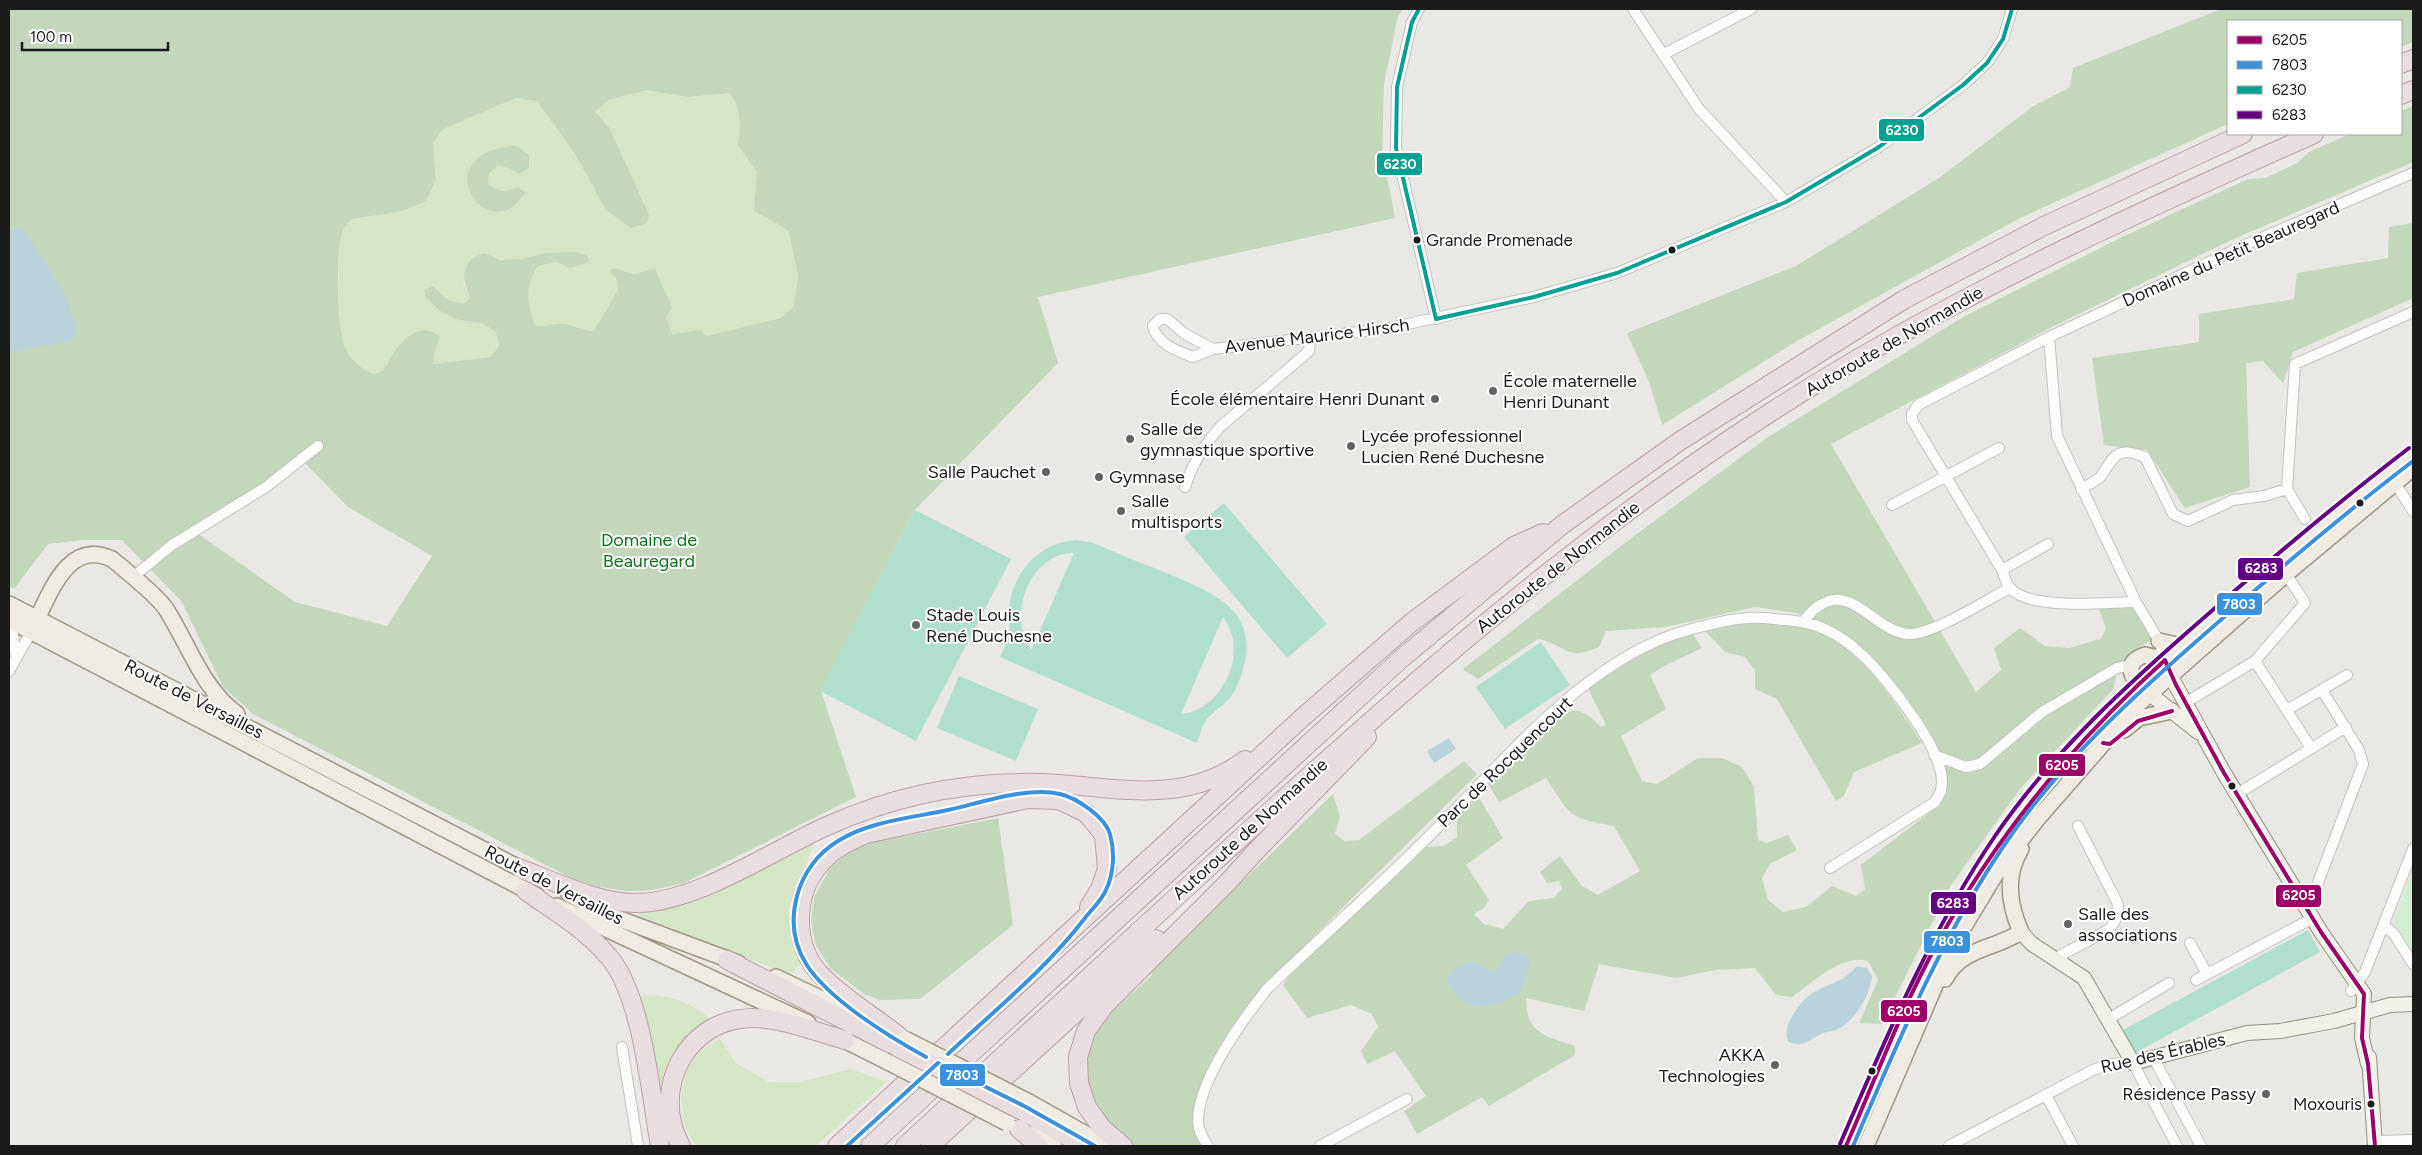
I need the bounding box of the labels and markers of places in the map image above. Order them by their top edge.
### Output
place label: Grande Promenade [1426,230,1573,250]
marker: Grande Promenade [1412,235,1422,245]
unlabelled marker [1667,245,1677,255]
place label: École maternelle Henri Dunant [1503,370,1637,413]
marker: École maternelle Henri Dunant [1487,385,1499,397]
place label: École élémentaire Henri Dunant [1170,388,1425,410]
marker: École élémentaire Henri Dunant [1429,393,1441,405]
place label: Salle de gymnastique sportive [1140,418,1314,461]
place label: Lycée professionnel Lucien René Duchesne [1361,425,1545,468]
marker: Salle de gymnastique sportive [1124,433,1136,445]
marker: Lycée professionnel Lucien René Duchesne [1345,440,1357,452]
place label: Salle Pauchet [928,461,1036,483]
marker: Salle Pauchet [1040,466,1052,478]
place label: Gymnase [1109,466,1185,488]
marker: Gymnase [1093,471,1105,483]
place label: Salle multisports [1131,490,1222,533]
unlabelled marker [2355,498,2365,508]
marker: Salle multisports [1115,505,1127,517]
place label: Stade Louis René Duchesne [926,604,1052,647]
marker: Stade Louis René Duchesne [910,619,922,631]
unlabelled marker [2227,781,2237,791]
place label: Salle des associations [2078,903,2177,946]
marker: Salle des associations [2062,918,2074,930]
place label: AKKA Technologies [1659,1044,1765,1087]
marker: AKKA Technologies [1769,1059,1781,1071]
unlabelled marker [1867,1066,1877,1076]
place label: Résidence Passy [2122,1083,2257,1105]
marker: Résidence Passy [2260,1088,2272,1100]
place label: Moxouris [2293,1094,2362,1114]
marker: Moxouris [2366,1099,2376,1109]

